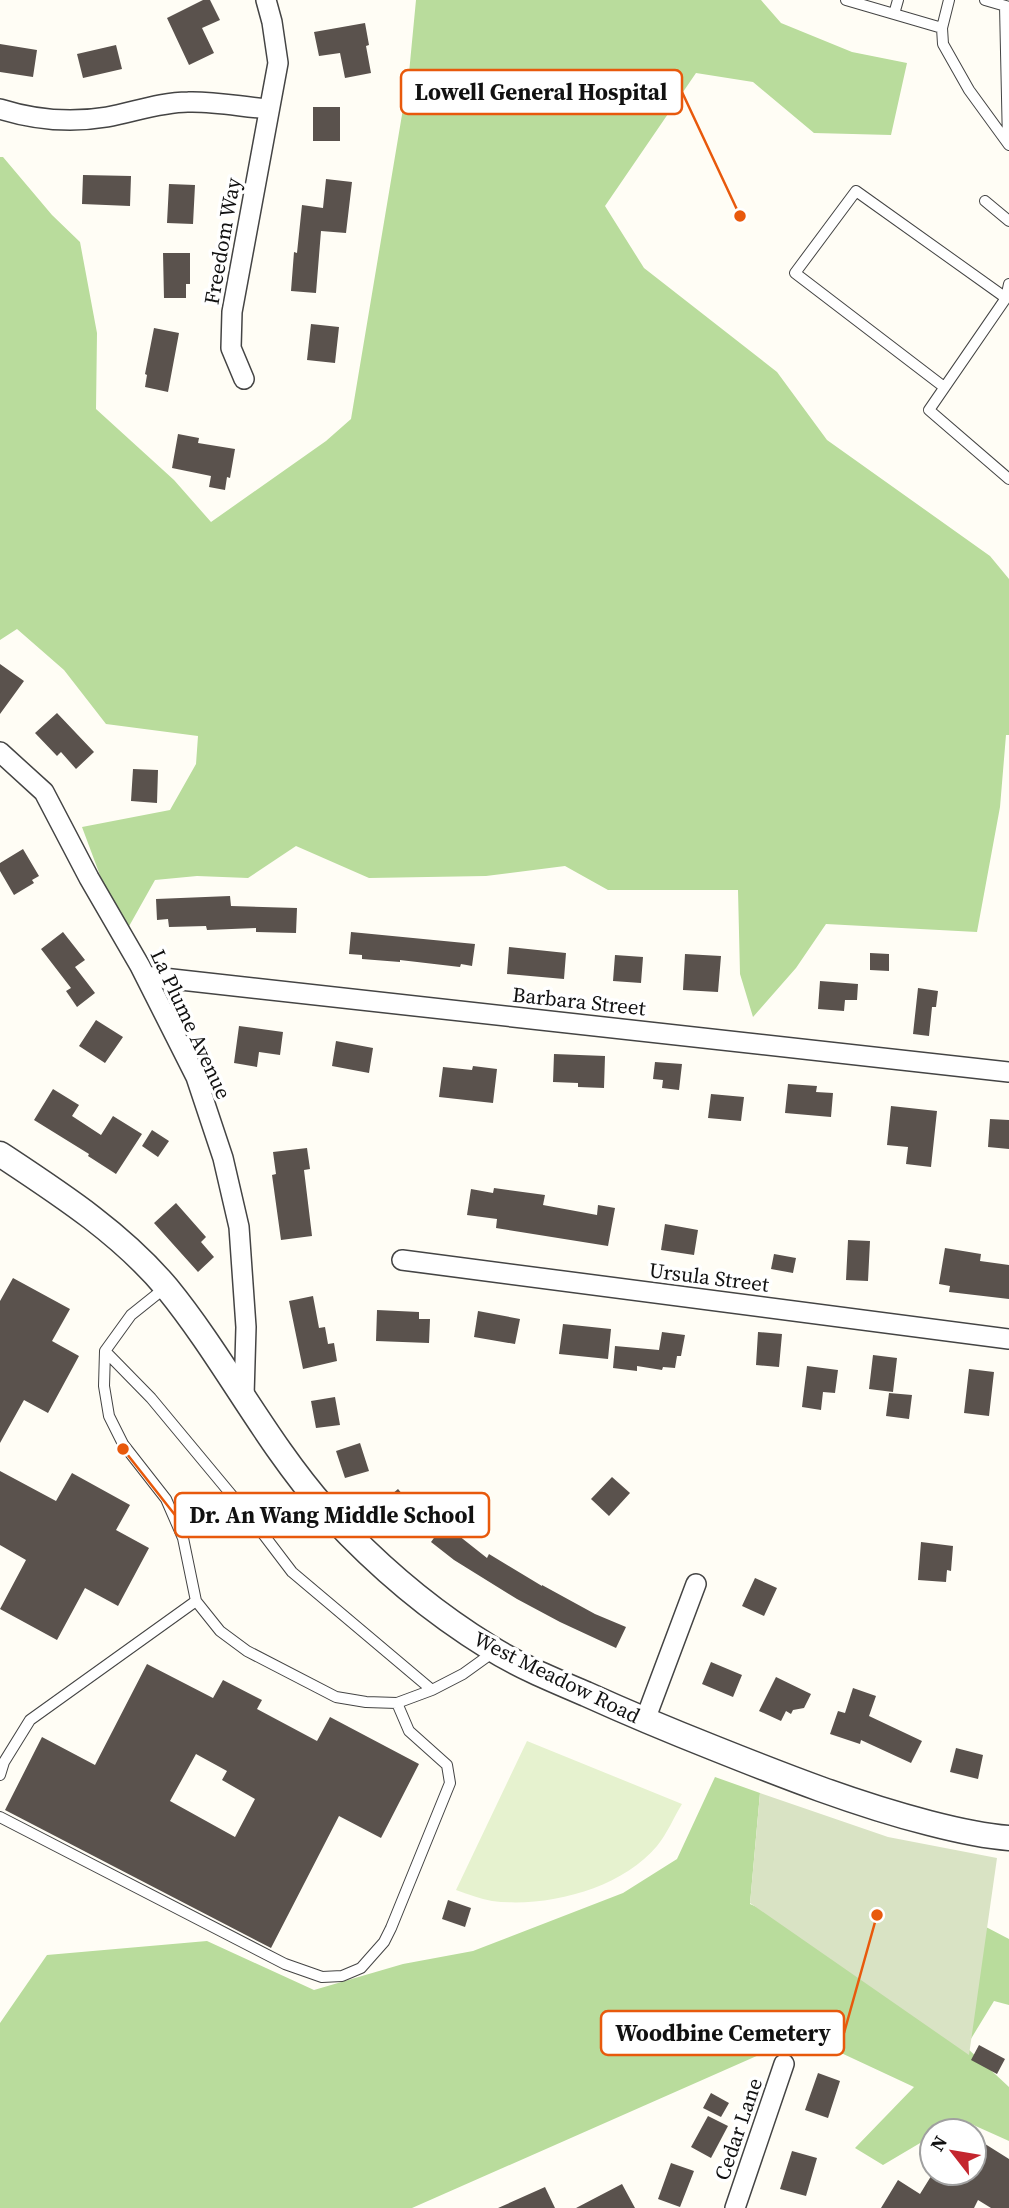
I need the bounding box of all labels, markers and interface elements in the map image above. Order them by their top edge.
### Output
callout: Lowell General Hospital [401,70,682,114]
text: Lowell General Hospital [415,76,667,108]
street label: Freedom Way [197,175,247,307]
street label: La Plume Avenue [144,944,238,1104]
street label: Barbara Street [511,980,647,1022]
street label: Ursula Street [647,1255,771,1299]
callout: Dr. An Wang Middle School [175,1493,489,1537]
text: Dr. An Wang Middle School [189,1499,475,1531]
street label: West Meadow Road [469,1624,645,1730]
callout: Woodbine Cemetery [601,2011,844,2055]
text: Woodbine Cemetery [615,2017,832,2049]
street label: Cedar Lane [707,2074,769,2184]
north arrow [918,2117,988,2187]
text: N [924,2130,953,2156]

